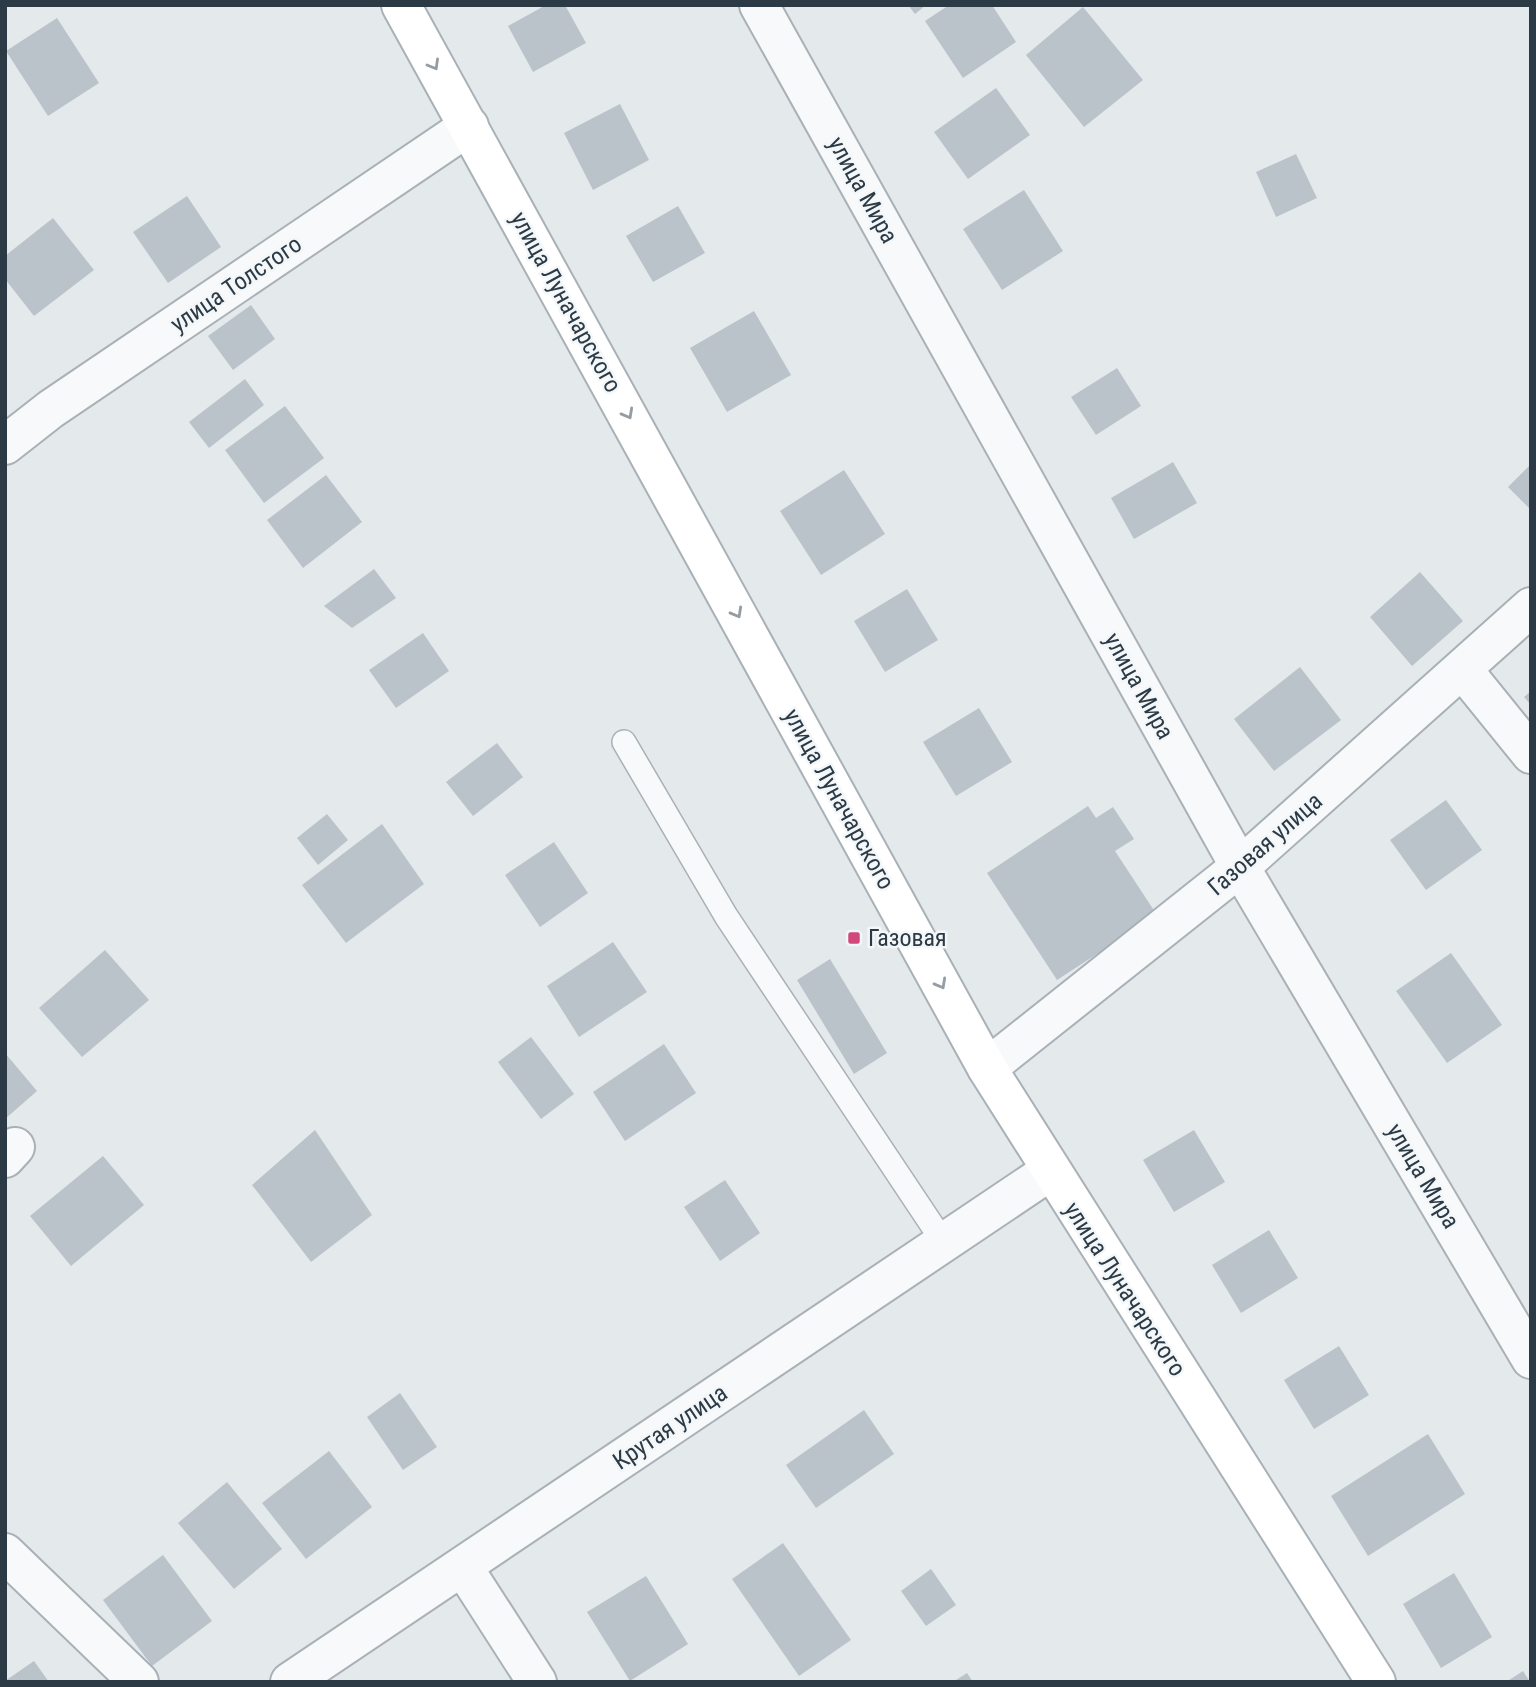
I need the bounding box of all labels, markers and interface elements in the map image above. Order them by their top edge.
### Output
one-way arrow [426,57,439,70]
street label: улица Мира [822,132,904,248]
street label: улица Луначарского [505,207,627,397]
street label: улица Толстого [165,230,307,338]
one-way arrow [619,406,633,419]
one-way arrow [729,606,742,618]
street label: улица Мира [1098,628,1180,744]
street label: улица Луначарского [778,704,900,894]
street label: Газовая улица [1202,787,1328,901]
place label: Газовая [868,924,947,952]
marker: Газовая [846,930,862,946]
one-way arrow [933,977,946,989]
street label: улица Мира [1381,1119,1465,1233]
street label: улица Луначарского [1058,1197,1192,1381]
street label: Крутая улица [608,1379,732,1475]

